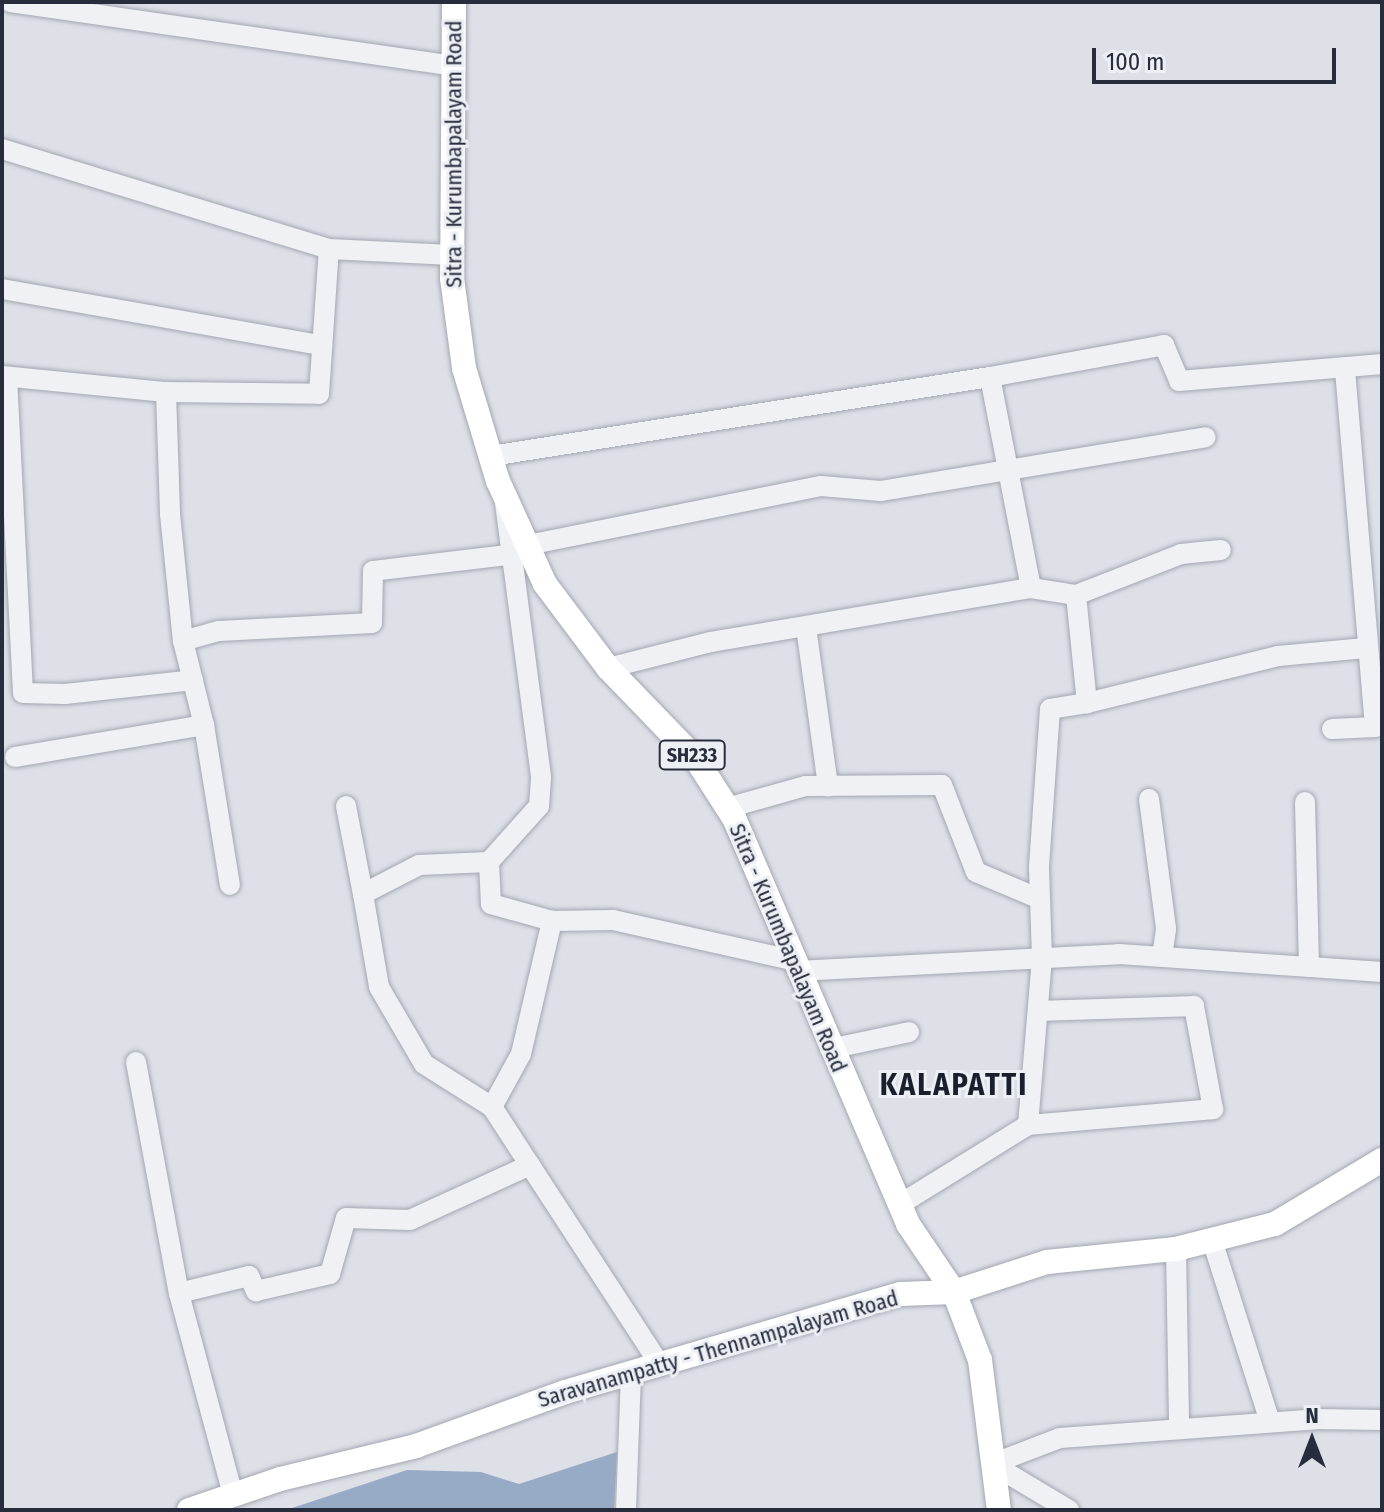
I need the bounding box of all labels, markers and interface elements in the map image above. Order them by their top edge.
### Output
street label: Sitra - Kurumbapalayam Road [441,20,467,288]
scale bar [1096,32,1340,82]
text: 100 m [1106,48,1164,76]
road number: SH233 [658,739,726,771]
street label: Sitra - Kurumbapalayam Road [724,820,852,1076]
district label: KALAPATTI [880,1067,1028,1103]
street label: Saravanampatty - Thennampalayam Road [535,1285,901,1413]
north arrow [1272,1400,1352,1480]
text: N [1305,1402,1319,1429]

